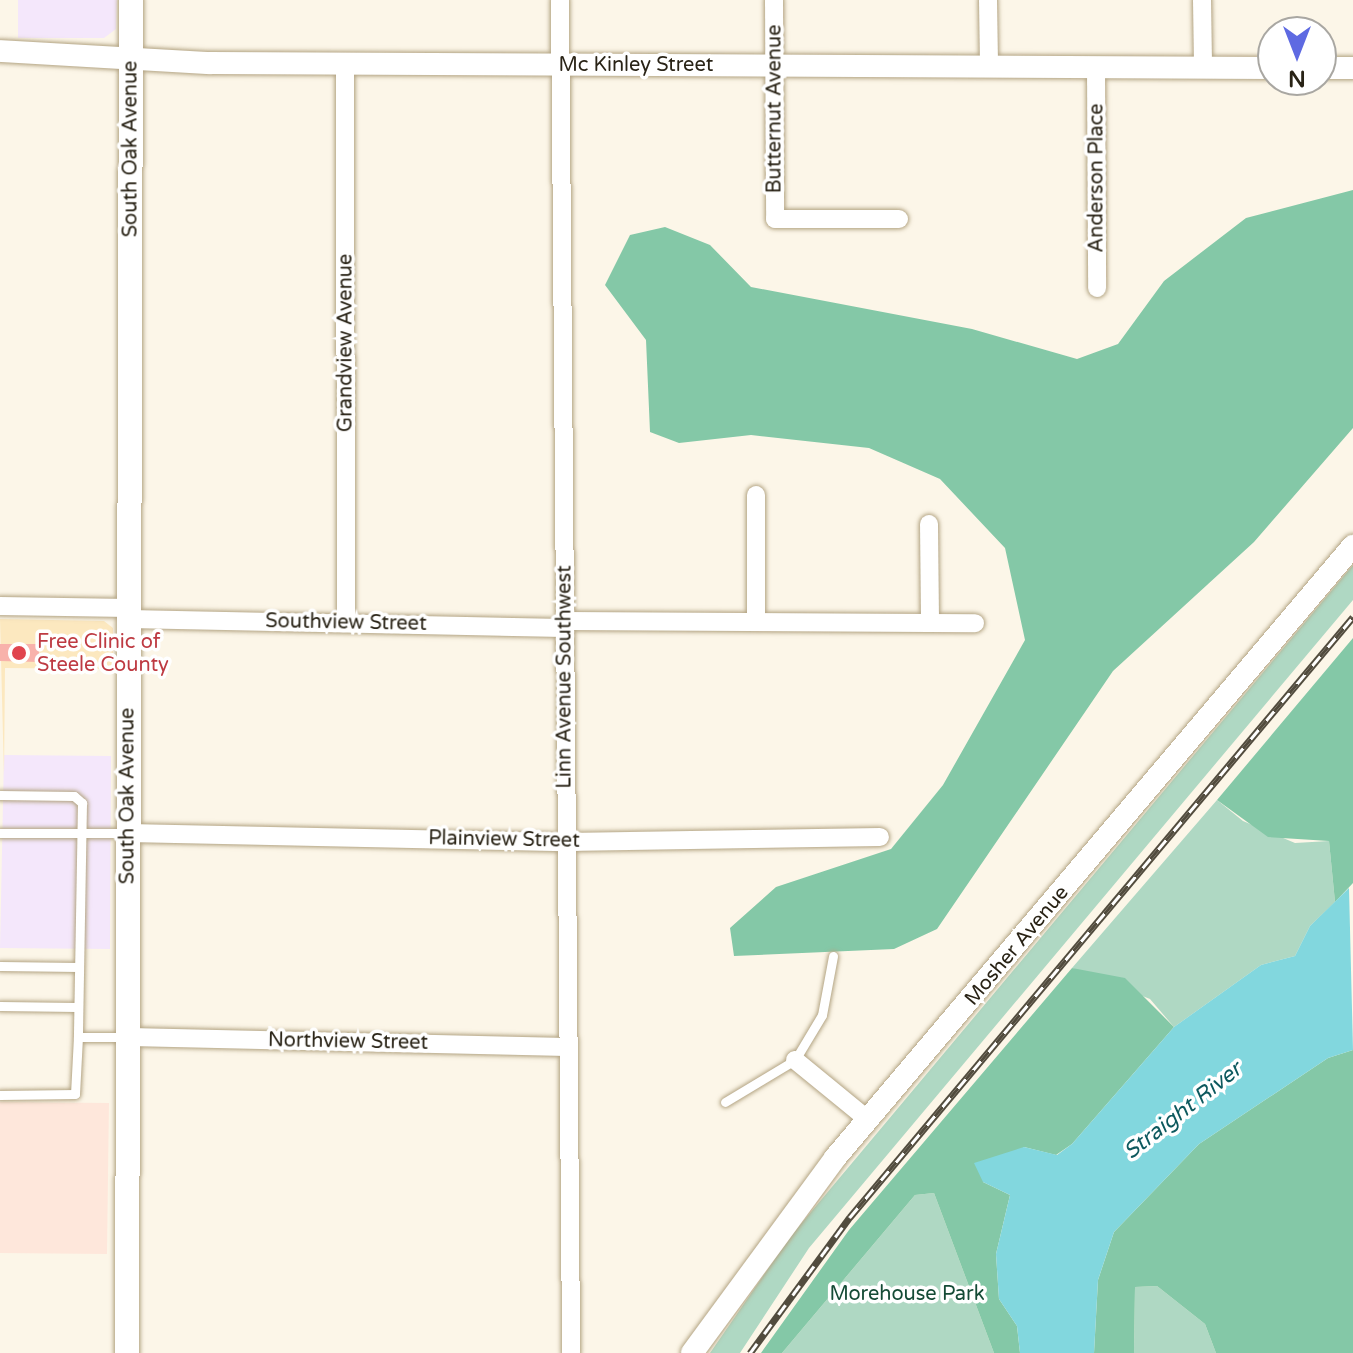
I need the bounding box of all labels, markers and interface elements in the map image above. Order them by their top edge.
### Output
north arrow [1257,16,1337,96]
street label: Butternut Avenue [763,25,787,193]
street label: Mc Kinley Street [559,53,713,77]
street label: South Oak Avenue [119,61,143,237]
text: N [1288,65,1306,91]
street label: Anderson Place [1085,103,1109,253]
street label: Grandview Avenue [334,254,358,432]
street label: Linn Avenue Southwest [553,565,577,789]
street label: Southview Street [265,610,427,636]
place label: Free Clinic of Steele County [37,630,169,677]
marker: Free Clinic of Steele County [8,642,30,664]
street label: South Oak Avenue [116,708,140,884]
street label: Plainview Street [428,827,580,853]
street label: Mosher Avenue [960,881,1074,1011]
street label: Northview Street [268,1029,428,1055]
water label: Straight River [1119,1057,1247,1165]
park label: Morehouse Park [829,1282,985,1306]

